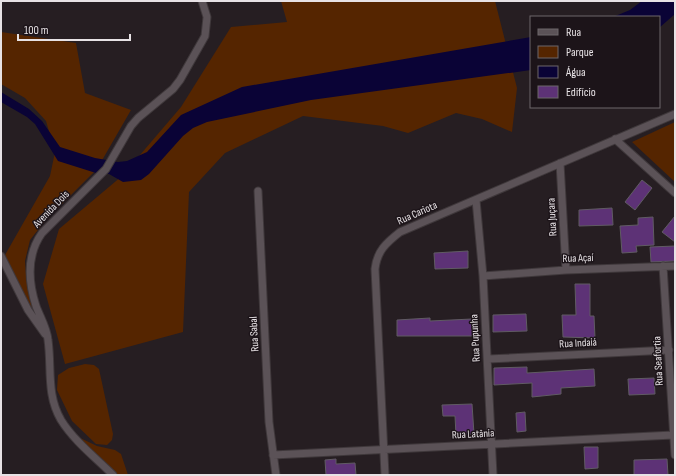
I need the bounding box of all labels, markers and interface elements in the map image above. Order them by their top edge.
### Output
scale bar [18,16,130,42]
legend [530,16,660,108]
text: 100 m [24,23,49,38]
text: Rua [566,25,582,40]
text: Parque [566,45,594,60]
text: Água [565,65,586,80]
text: Edifício [566,85,596,100]
street label: Avenida Dois [29,188,72,231]
street label: Rua Cariota [395,198,439,228]
street label: Rua Juçara [545,198,559,236]
street label: Rua Açaí [562,251,595,265]
street label: Rua Pupunha [467,314,483,362]
street label: Rua Sabal [247,316,261,352]
street label: Rua Indaiá [559,336,597,350]
street label: Rua Seafortia [650,336,666,386]
street label: Rua Latânia [451,426,495,442]

